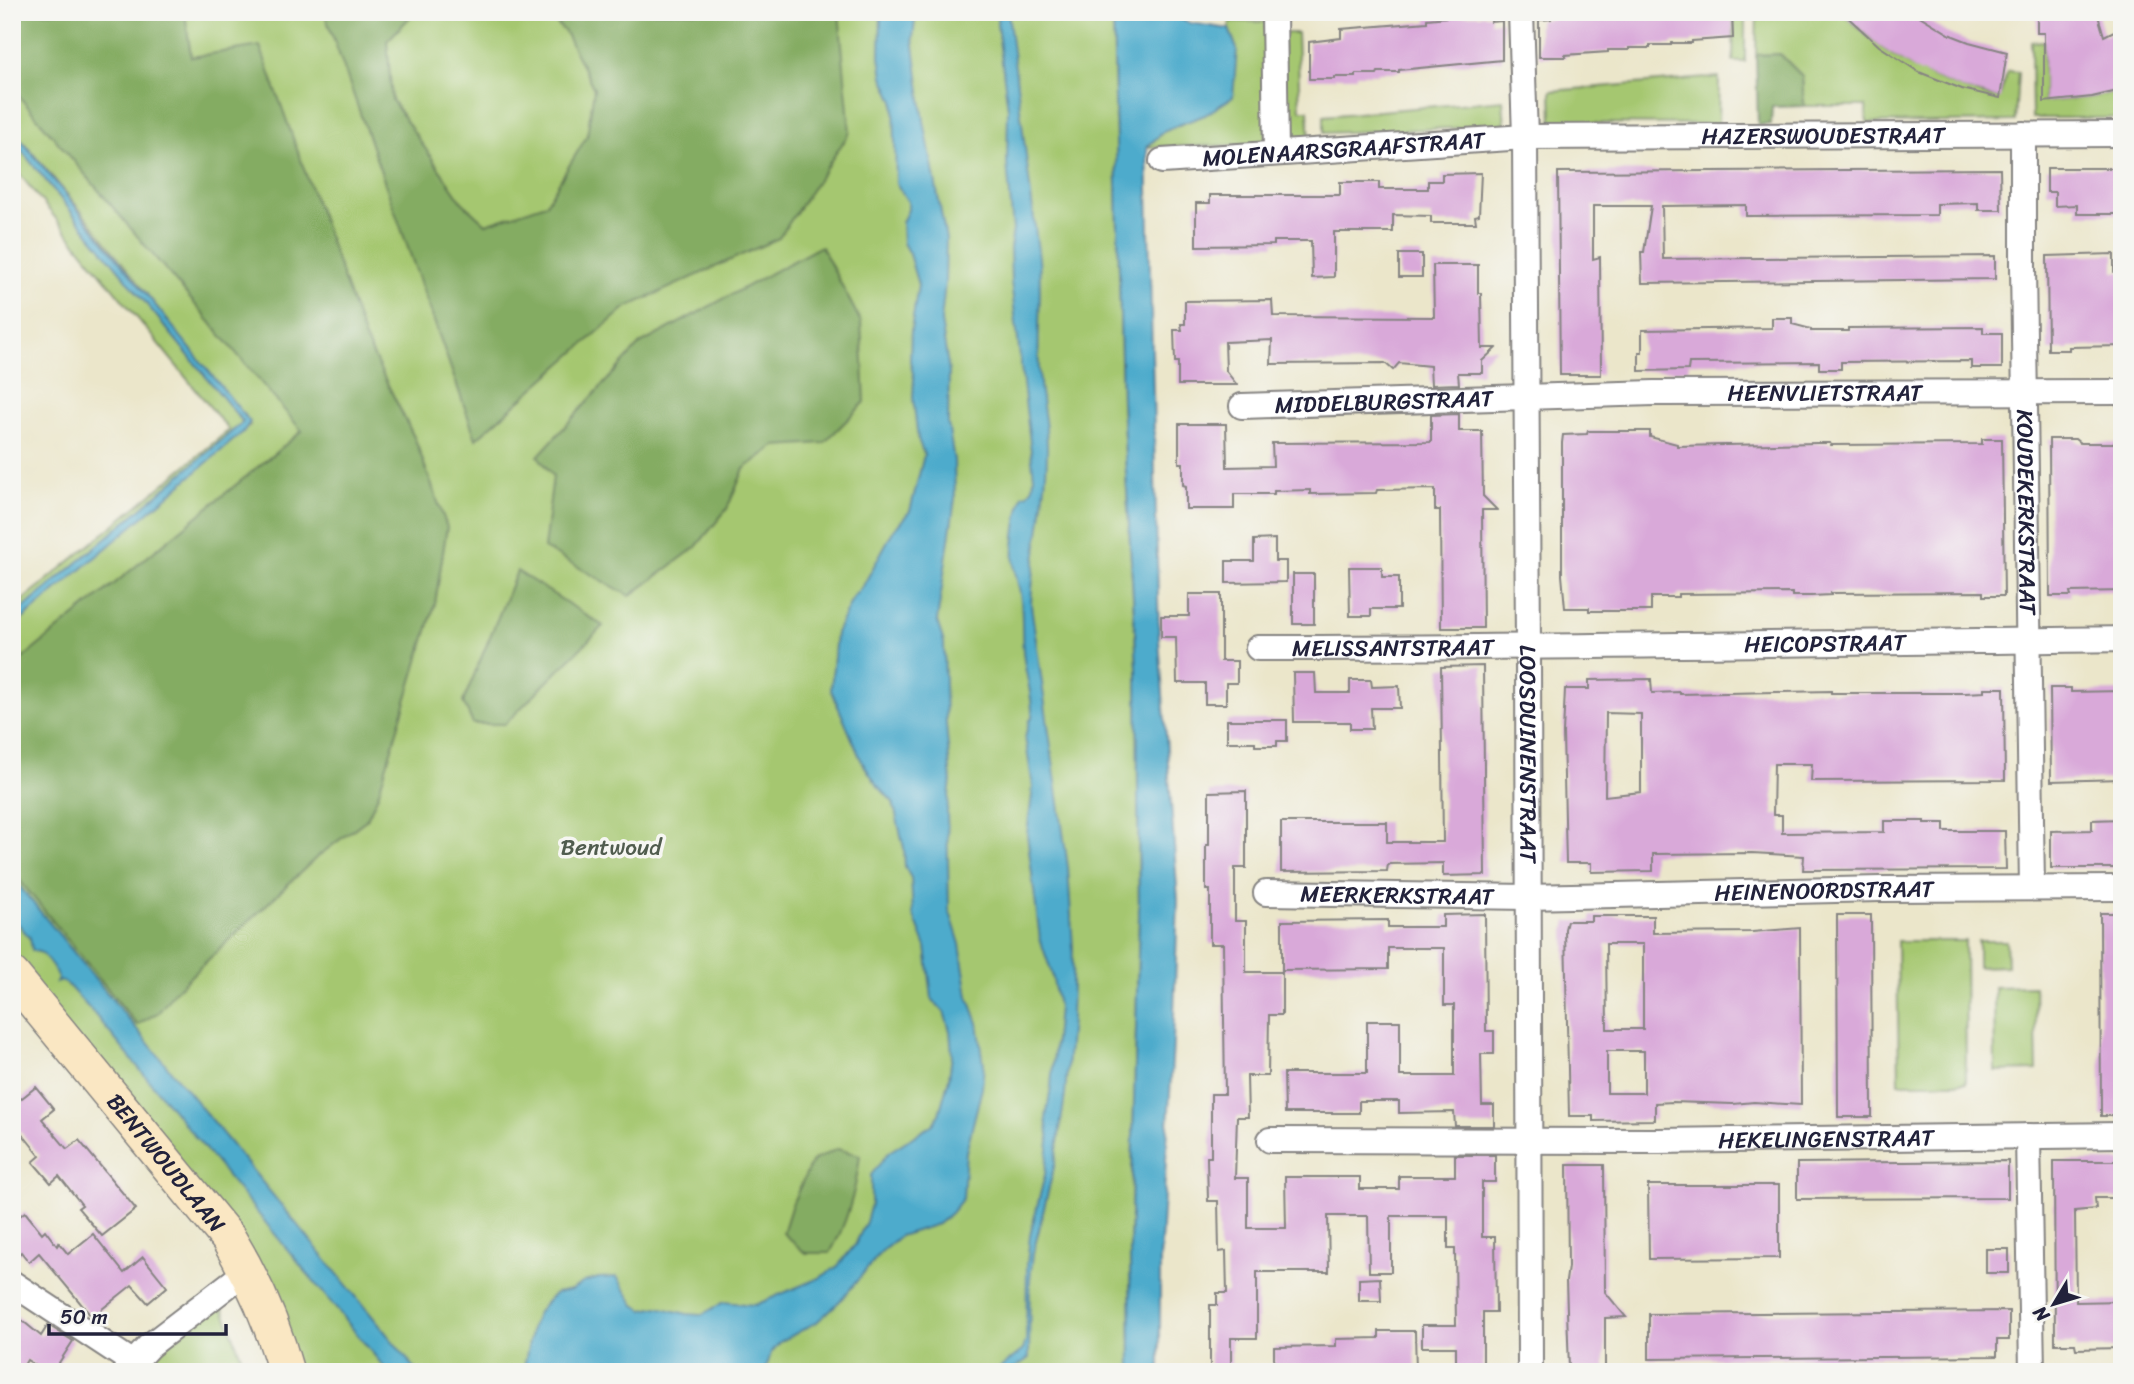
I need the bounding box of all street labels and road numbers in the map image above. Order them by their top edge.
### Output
street label: HAZERSWOUDESTRAAT [1701,114,1946,157]
street label: MOLENAARSGRAAFSTRAAT [1201,119,1488,179]
street label: HEENVLIETSTRAAT [1727,372,1924,413]
street label: MIDDELBURGSTRAAT [1274,378,1495,425]
street label: KOUDEKERKSTRAAT [2005,409,2049,617]
street label: HEICOPSTRAAT [1744,622,1907,665]
street label: MELISSANTSTRAAT [1292,626,1495,668]
street label: LOOSDUINENSTRAAT [1507,645,1549,864]
street label: HEINENOORDSTRAAT [1714,868,1935,913]
street label: MEERKERKSTRAAT [1300,873,1496,917]
street label: BENTWOUDLAAN [96,1084,236,1242]
street label: HEKELINGENSTRAAT [1718,1117,1935,1161]

